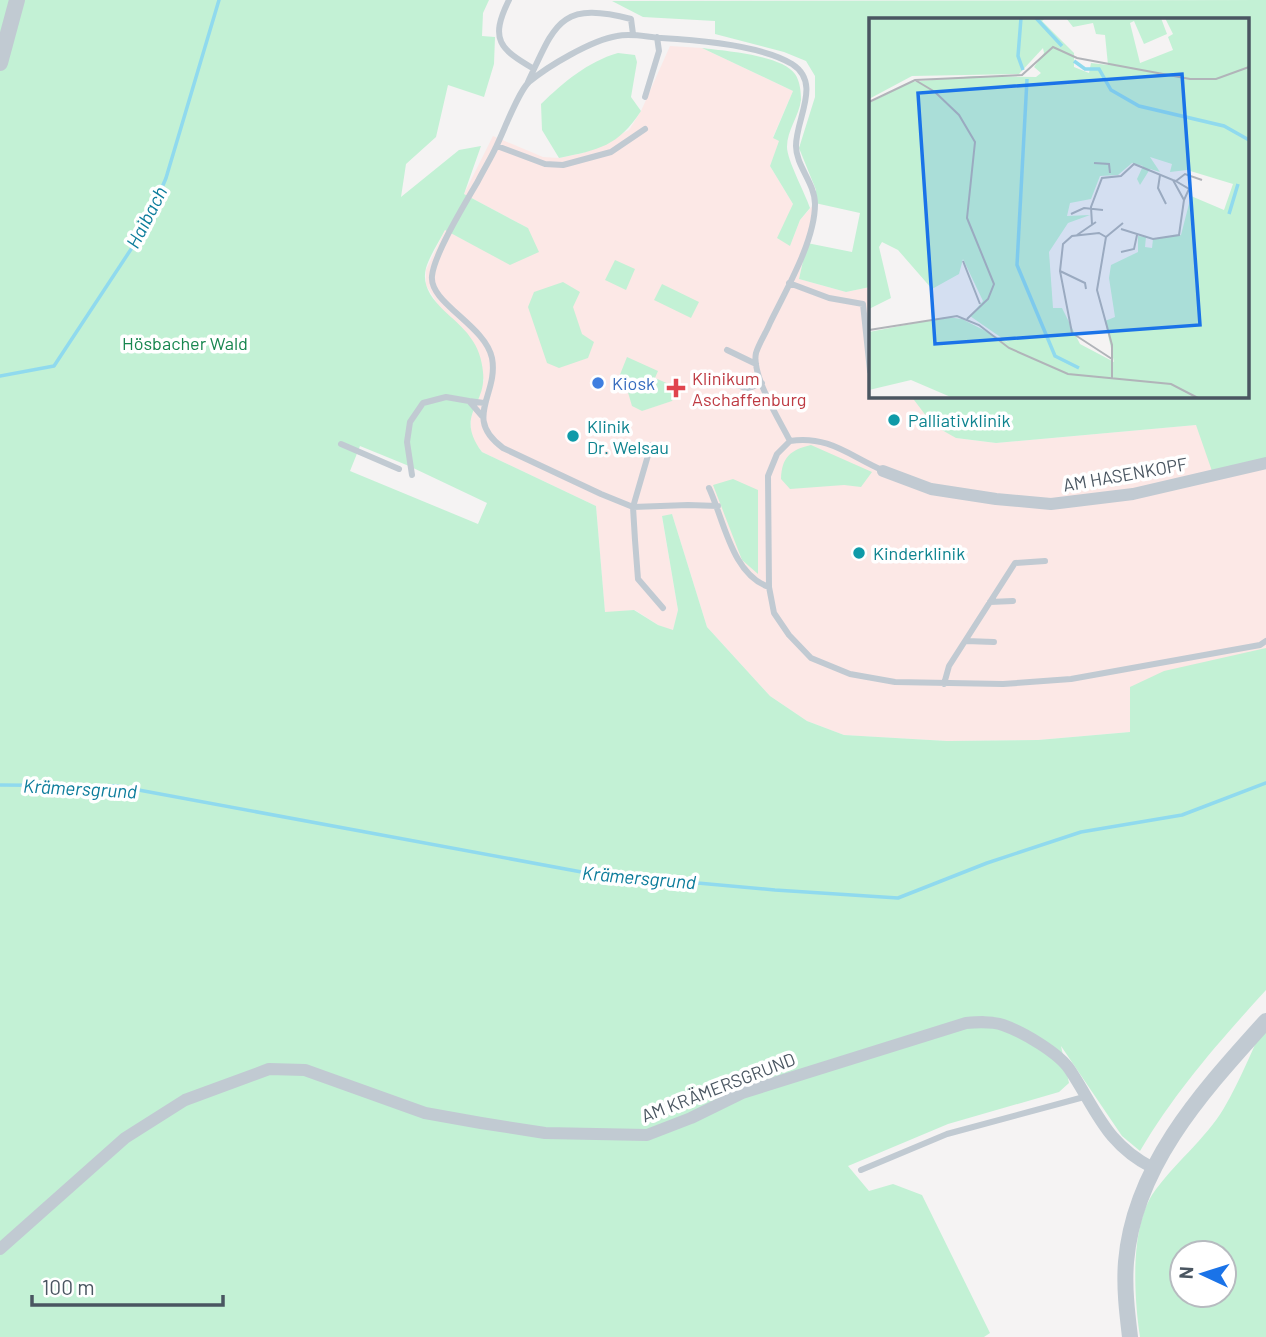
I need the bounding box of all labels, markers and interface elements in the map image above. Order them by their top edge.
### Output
inset map [869,18,1248,397]
water label: Haibach [121,182,171,252]
park label: Hösbacher Wald [122,332,248,354]
place label: Klinikum Aschaffenburg [692,367,806,410]
place label: Kiosk [612,372,655,394]
marker: Kiosk [590,375,606,391]
marker: Klinikum Aschaffenburg [666,378,686,398]
place label: Palliativklinik [908,409,1011,431]
marker: Palliativklinik [886,412,902,428]
place label: Klinik Dr. Welsau [587,415,669,458]
marker: Klinik Dr. Welsau [565,428,581,444]
street label: AM HASENKOPF [1061,452,1189,496]
place label: Kinderklinik [873,542,965,564]
marker: Kinderklinik [851,545,867,561]
water label: Krämersgrund [22,774,138,802]
water label: Krämersgrund [581,861,697,893]
street label: AM KRÄMERSGRUND [638,1048,798,1126]
north arrow [1168,1239,1238,1309]
scale bar [32,1264,222,1308]
text: N [1174,1266,1197,1280]
text: 100 m [42,1274,95,1299]

